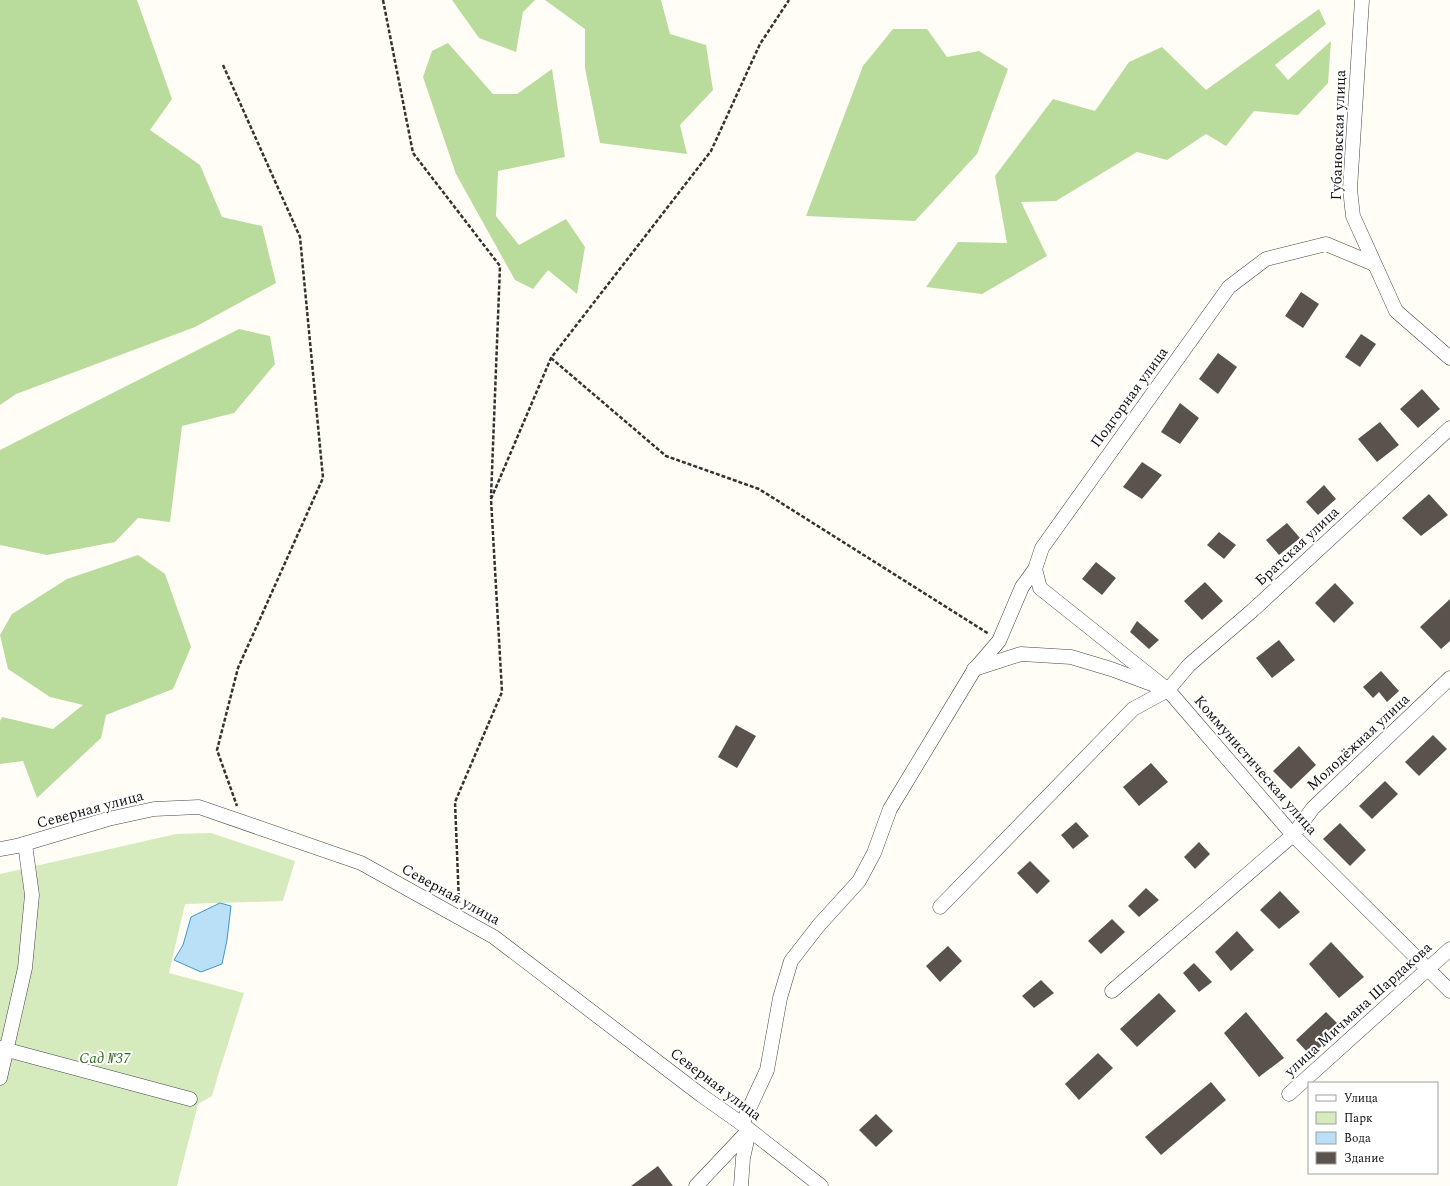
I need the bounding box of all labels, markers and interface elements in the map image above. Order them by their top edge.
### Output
street label: Губановская улица [1325,69,1352,201]
street label: Подгорная улица [1085,342,1174,452]
street label: Братская улица [1250,501,1345,592]
street label: Молодёжная улица [1302,688,1416,796]
street label: Коммунистическая улица [1188,690,1323,841]
street label: Северная улица [34,784,147,835]
street label: Северная улица [397,858,505,931]
street label: улица Мичмана Шардакова [1278,936,1438,1083]
street label: Северная улица [665,1042,767,1127]
park label: Сад №37 [79,1047,131,1070]
legend [1308,1082,1438,1174]
text: Улица [1344,1089,1378,1108]
text: Парк [1344,1109,1373,1128]
text: Вода [1344,1129,1371,1148]
text: Здание [1344,1149,1384,1168]

